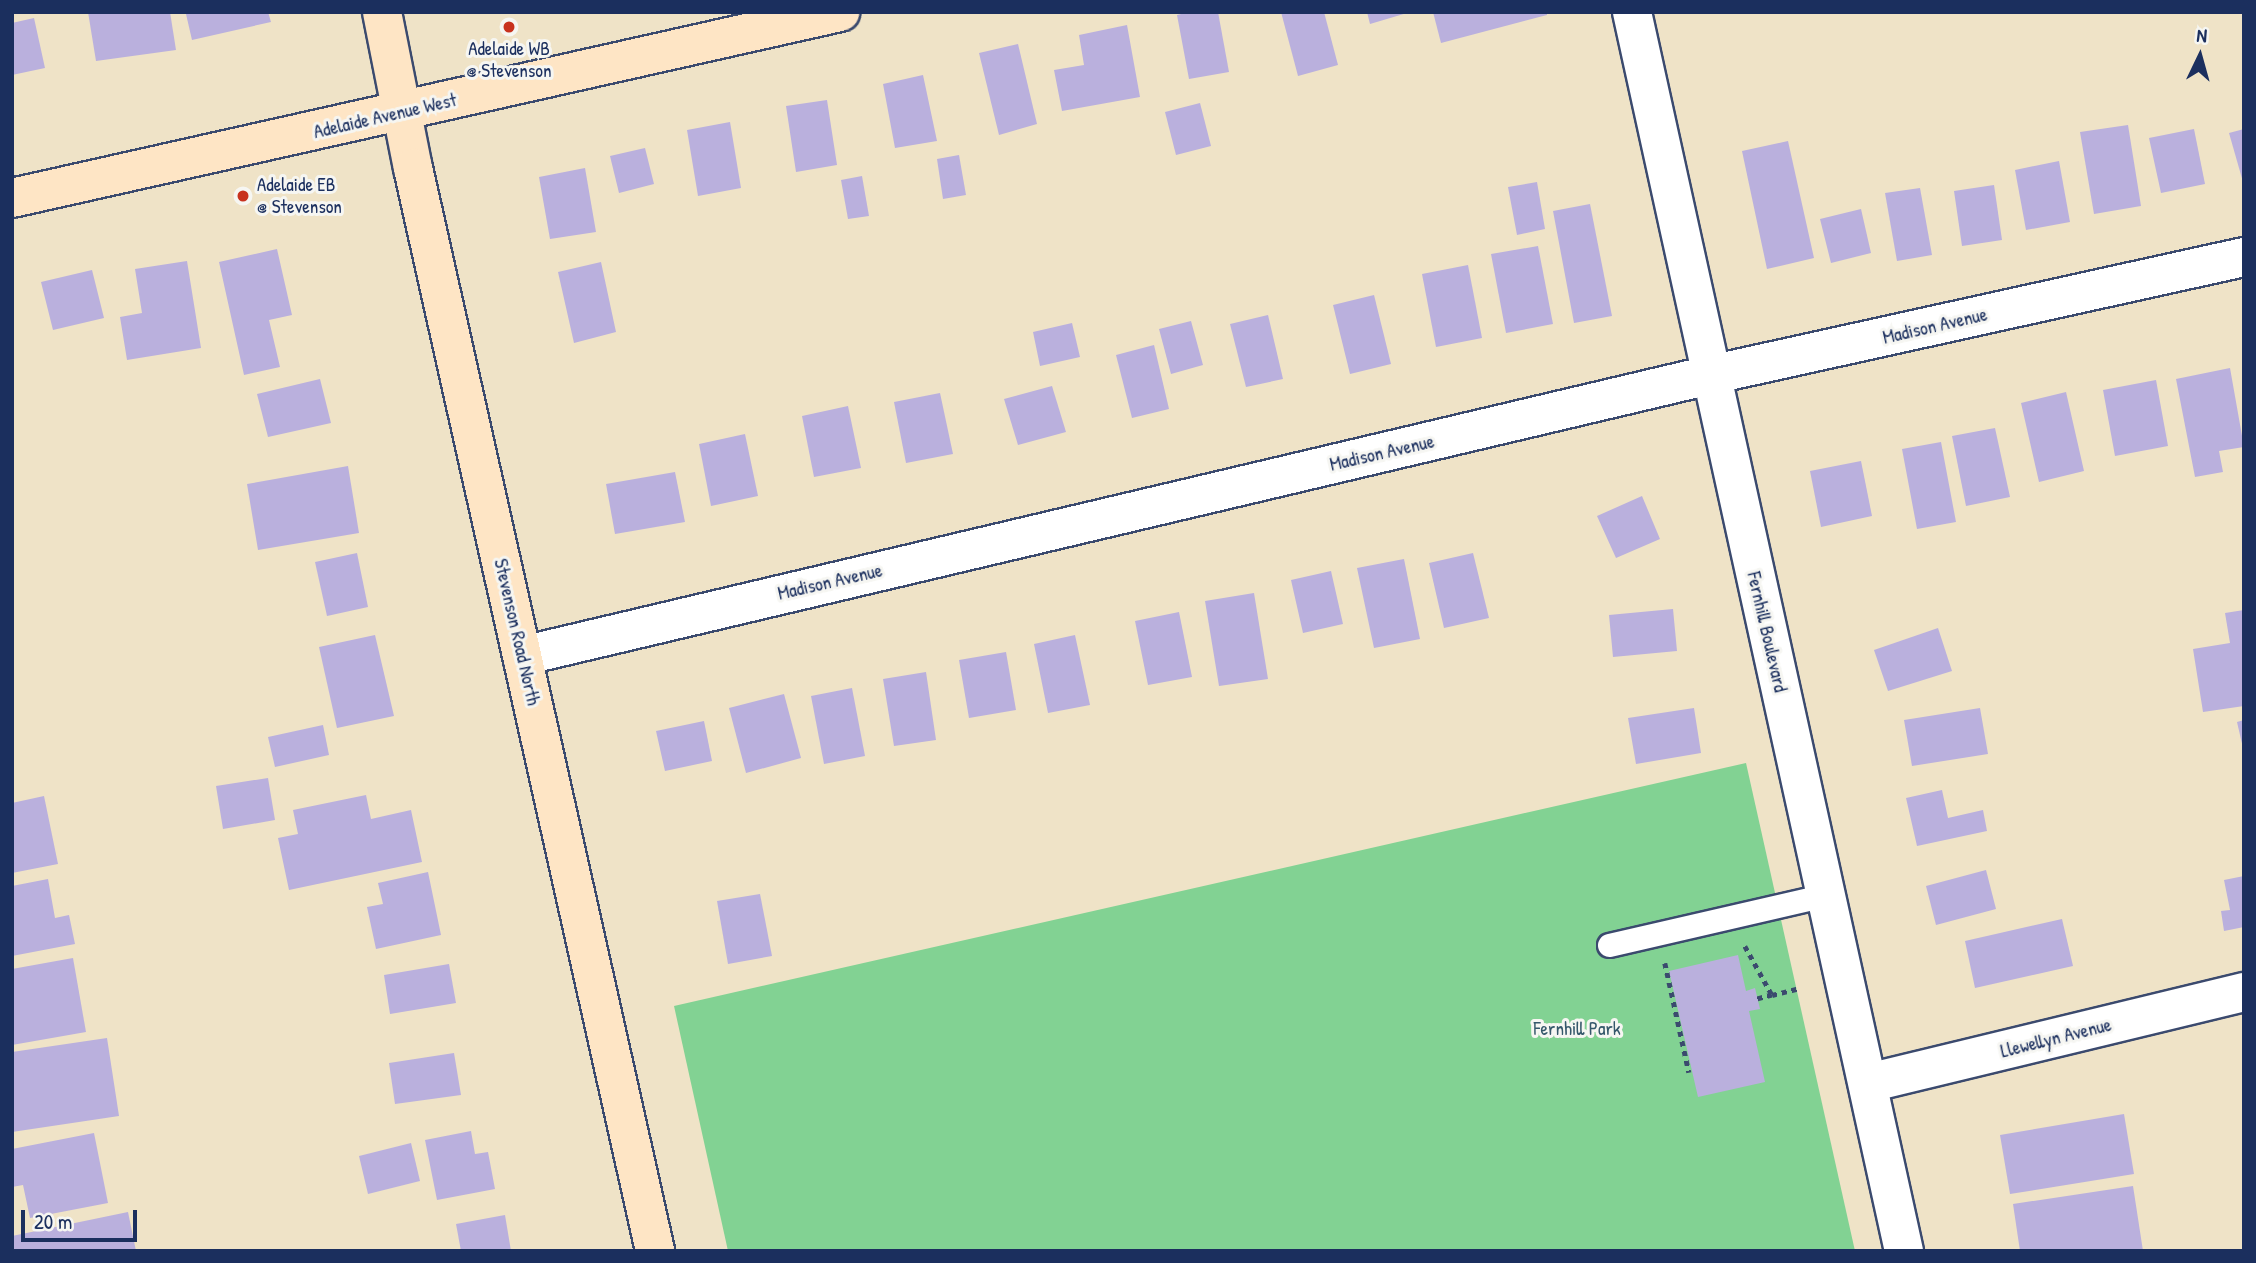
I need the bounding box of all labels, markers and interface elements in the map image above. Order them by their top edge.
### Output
marker: Adelaide WB @ Stevenson [501,19,517,35]
north arrow [2165,21,2235,91]
text: N [2196,22,2208,48]
place label: Adelaide WB @ Stevenson [467,38,551,82]
street label: Adelaide Avenue West [311,88,459,144]
place label: Adelaide EB @ Stevenson [257,174,342,218]
marker: Adelaide EB @ Stevenson [235,188,251,204]
street label: Madison Avenue [1881,303,1989,349]
street label: Madison Avenue [1328,430,1436,476]
street label: Stevenson Road North [489,557,545,707]
street label: Madison Avenue [776,559,884,605]
street label: Fernhill Boulevard [1742,570,1792,694]
street label: Llewellyn Avenue [1998,1013,2114,1063]
park label: Fernhill Park [1533,1018,1621,1040]
scale bar [24,1196,140,1240]
text: 20 m [34,1207,72,1236]

